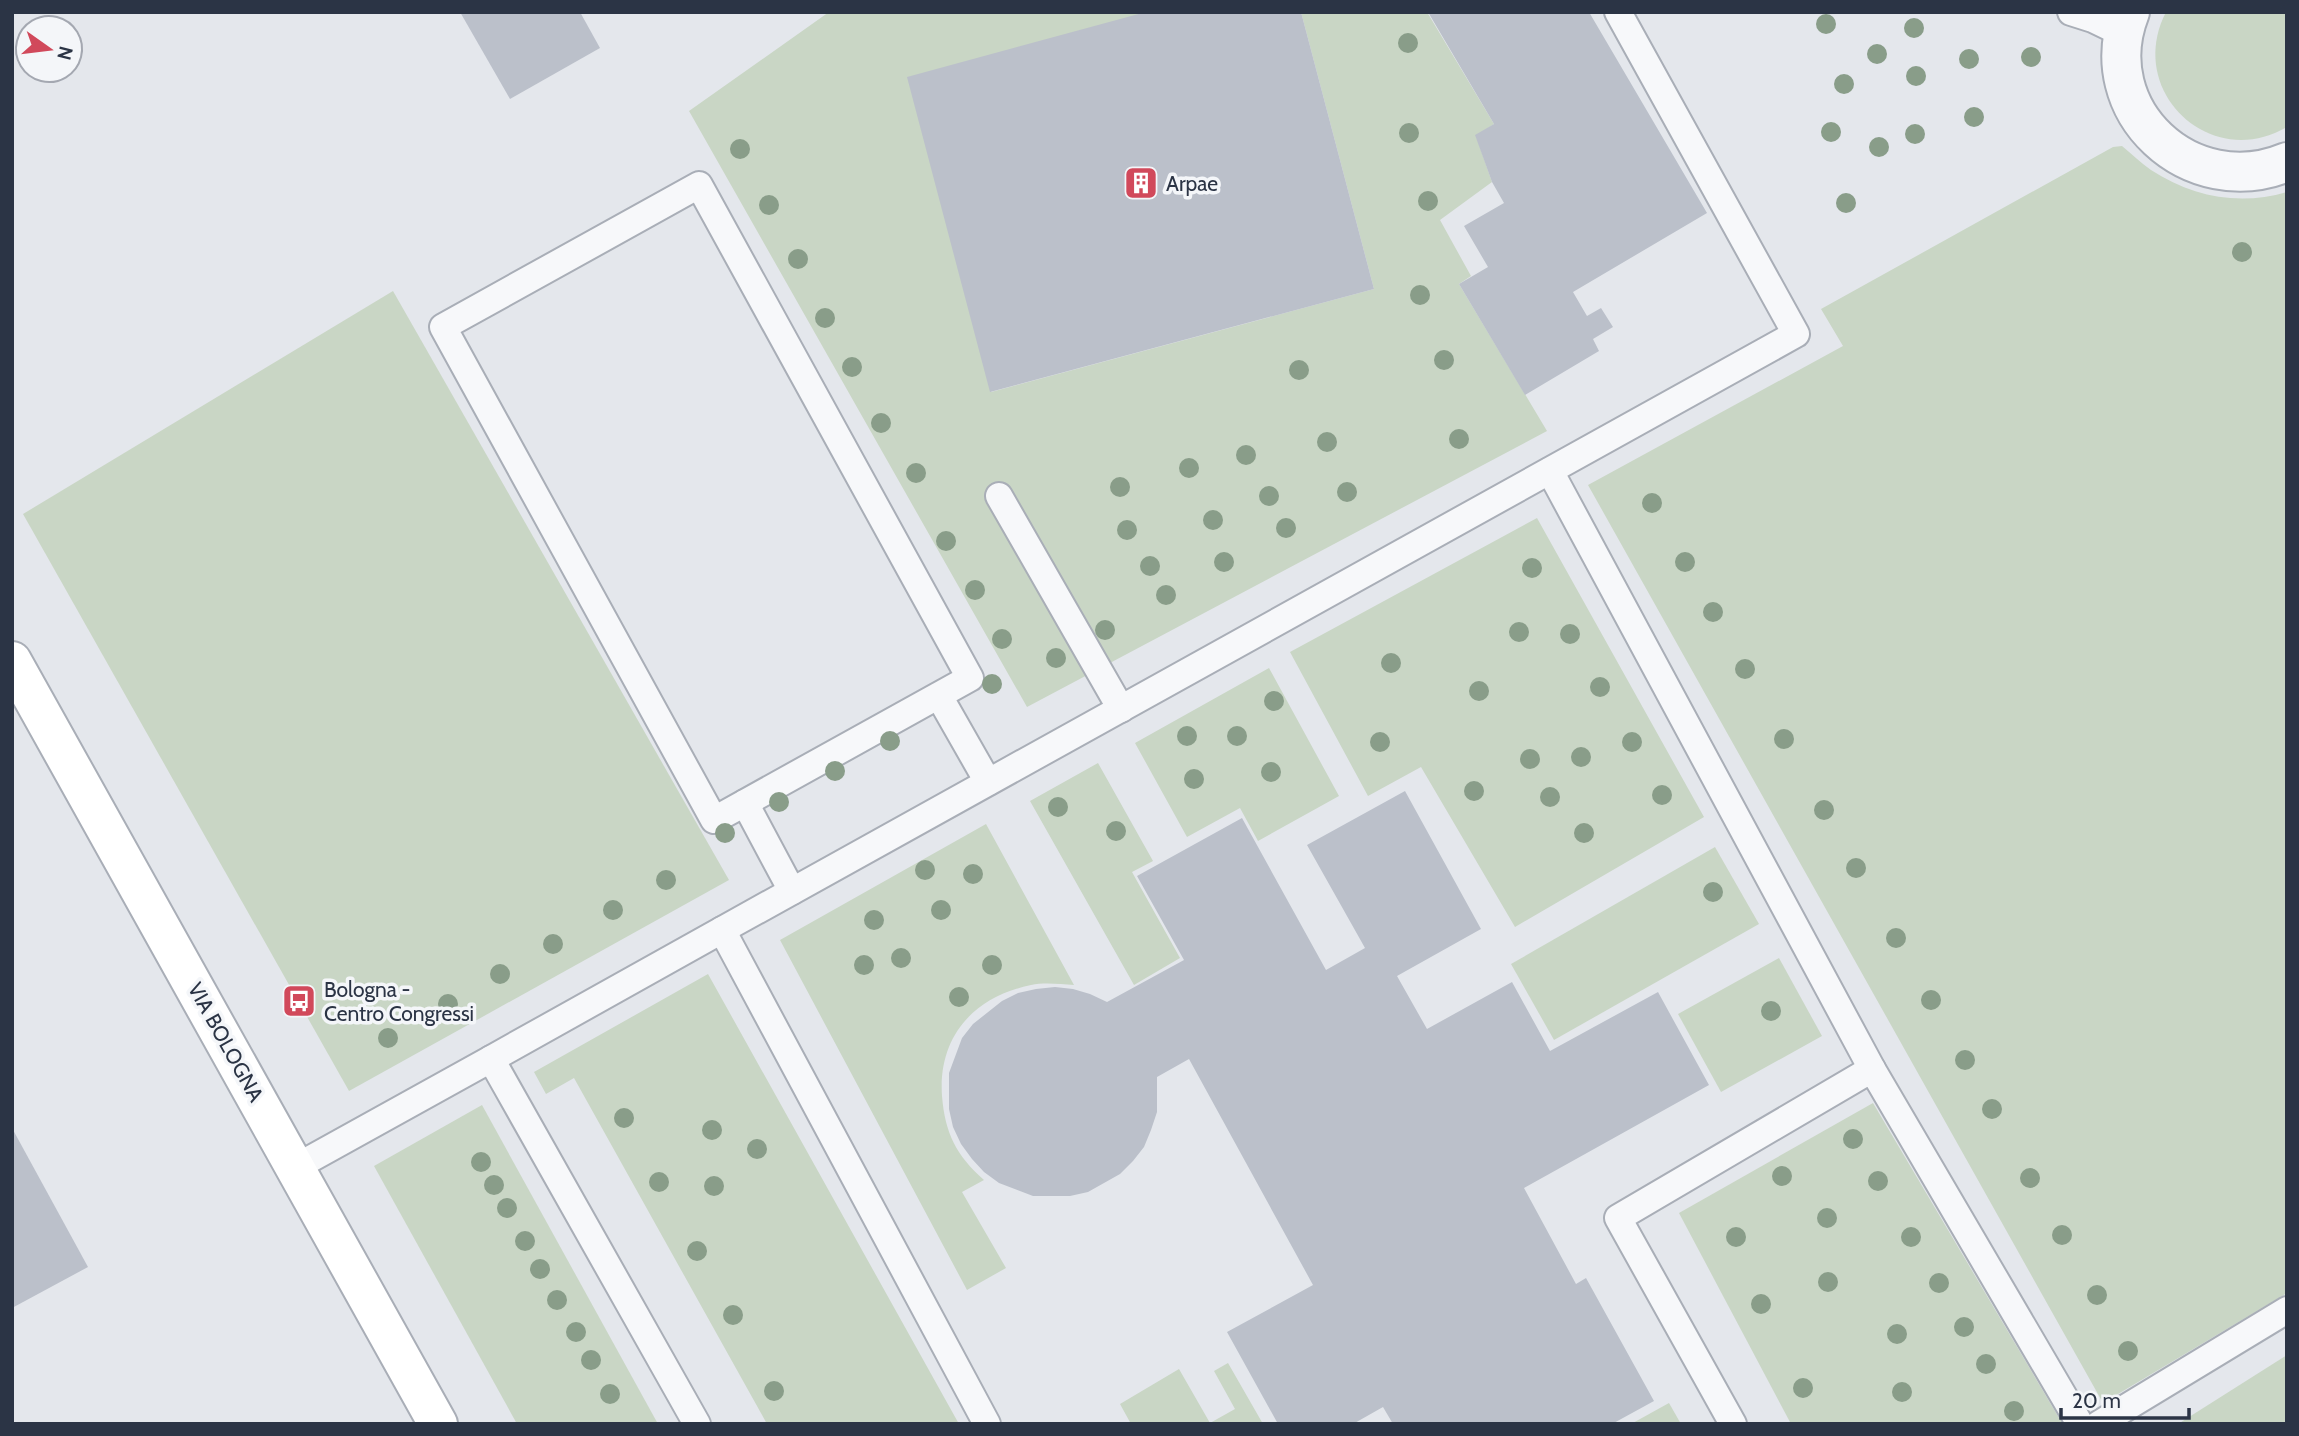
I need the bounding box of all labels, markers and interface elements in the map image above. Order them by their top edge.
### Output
north arrow [14,14,84,84]
text: N [52,44,78,62]
building icon: Arpae [1122,164,1160,202]
place label: Arpae [1166,171,1218,196]
place label: Bologna - Centro Congressi [324,977,474,1026]
street label: VIA BOLOGNA [183,978,269,1106]
bus stop icon: Bologna - Centro Congressi [280,982,318,1020]
scale bar [2061,1376,2189,1420]
text: 20 m [2072,1388,2121,1413]

